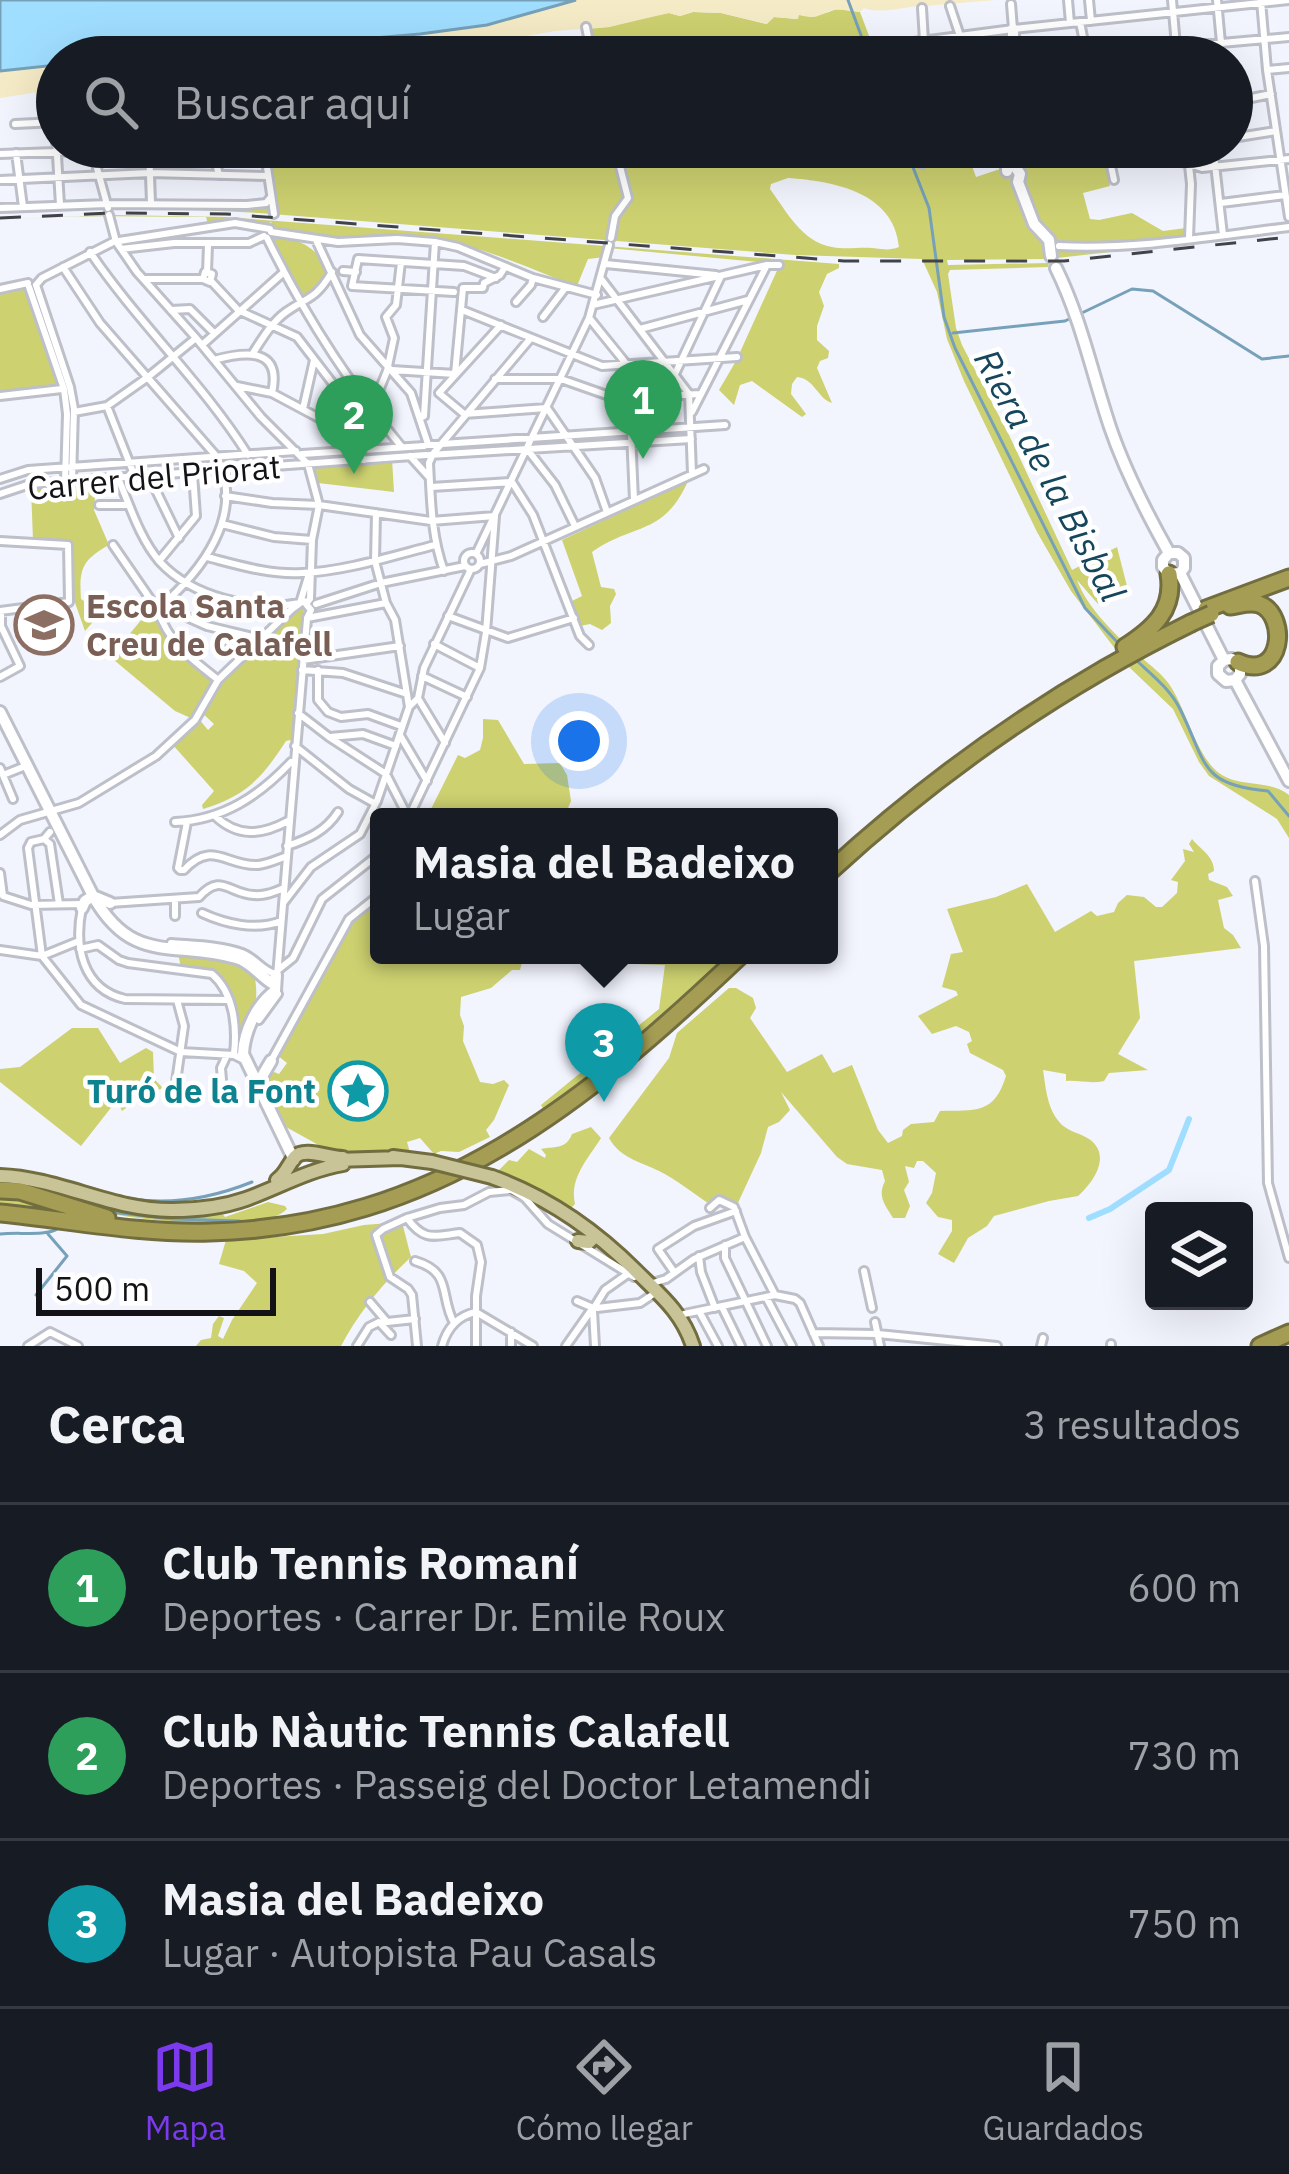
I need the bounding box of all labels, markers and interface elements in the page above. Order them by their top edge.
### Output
search box [36,36,1253,168]
icon: search [78,69,144,135]
text: Buscar aquí [174,73,412,131]
water label: Riera de la Bisbal [964,340,1137,610]
pin: 1 [604,360,682,459]
pin: 2 [315,375,393,474]
street label: Carrer del Priorat [26,444,282,509]
place label: Escola Santa Creu de Calafell [86,584,332,665]
school or university icon: Escola Santa Creu de Calafell [13,594,75,656]
your location [549,711,609,771]
popup [370,808,838,964]
text: Masia del Badeixo [413,832,795,890]
text: Lugar [413,890,510,941]
pin: 3 [565,1003,643,1102]
place icon: Turó de la Font [327,1060,389,1122]
place label: Turó de la Font [87,1069,316,1112]
map controls [1145,1202,1253,1310]
button: layers [1145,1202,1253,1310]
scale bar [36,1262,276,1315]
text: 500 m [54,1267,150,1310]
text: Cerca [48,1391,186,1457]
text: 3 resultados [1023,1399,1241,1450]
text: Club Tennis Romaní [162,1533,579,1591]
text: 1 [75,1562,99,1613]
text: 600 m [1128,1562,1241,1613]
text: Deportes · Carrer Dr. Emile Roux [162,1591,725,1642]
text: Club Nàutic Tennis Calafell [162,1701,730,1759]
text: 2 [75,1730,99,1781]
text: 730 m [1128,1730,1241,1781]
text: Deportes · Passeig del Doctor Letamendi [162,1759,872,1810]
text: Masia del Badeixo [162,1869,544,1927]
text: 3 [75,1898,99,1949]
text: 750 m [1128,1898,1241,1949]
text: Lugar · Autopista Pau Casals [162,1927,657,1978]
tab: Mapa [145,2034,226,2149]
tab: Cómo llegar [516,2034,693,2149]
tab: Guardados [982,2034,1144,2149]

